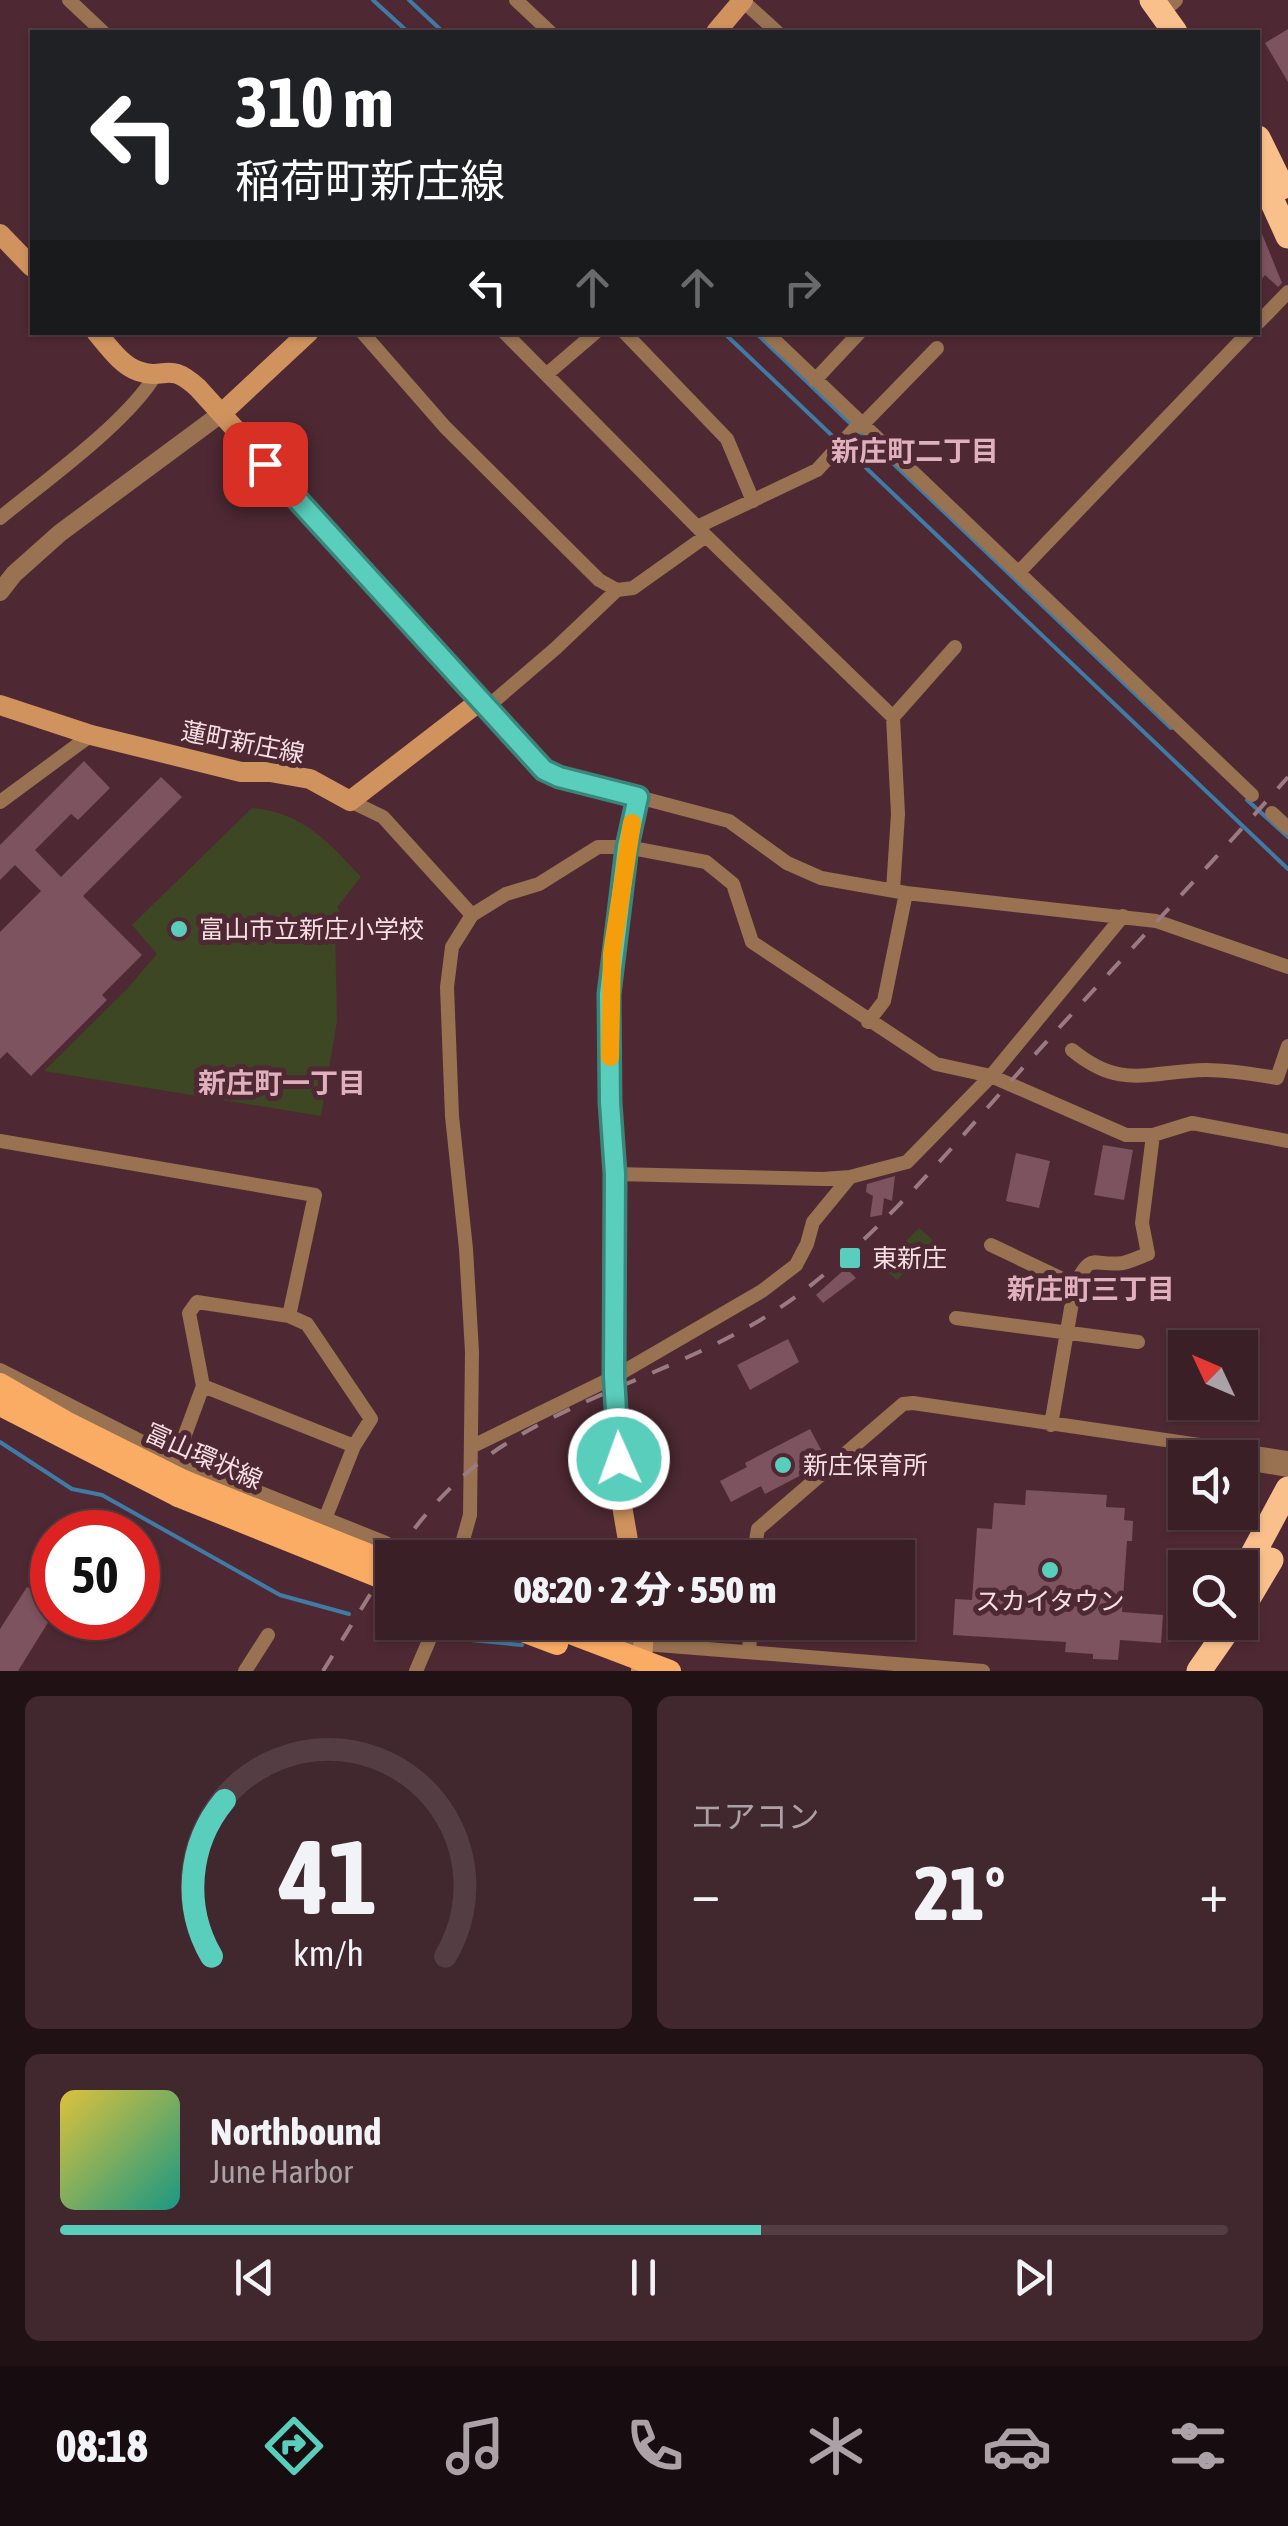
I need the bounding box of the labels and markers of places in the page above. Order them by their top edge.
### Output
pin [223,422,308,507]
place label: 富山市立新庄小学校 [199,915,424,943]
marker: 富山市立新庄小学校 [168,918,190,940]
place label: 東新庄 [872,1244,947,1272]
marker: 東新庄 [837,1245,863,1271]
place label: 新庄保育所 [803,1451,928,1479]
marker: 新庄保育所 [772,1454,794,1476]
marker: スカイタウン [1039,1559,1061,1581]
place label: スカイタウン [975,1587,1125,1615]

